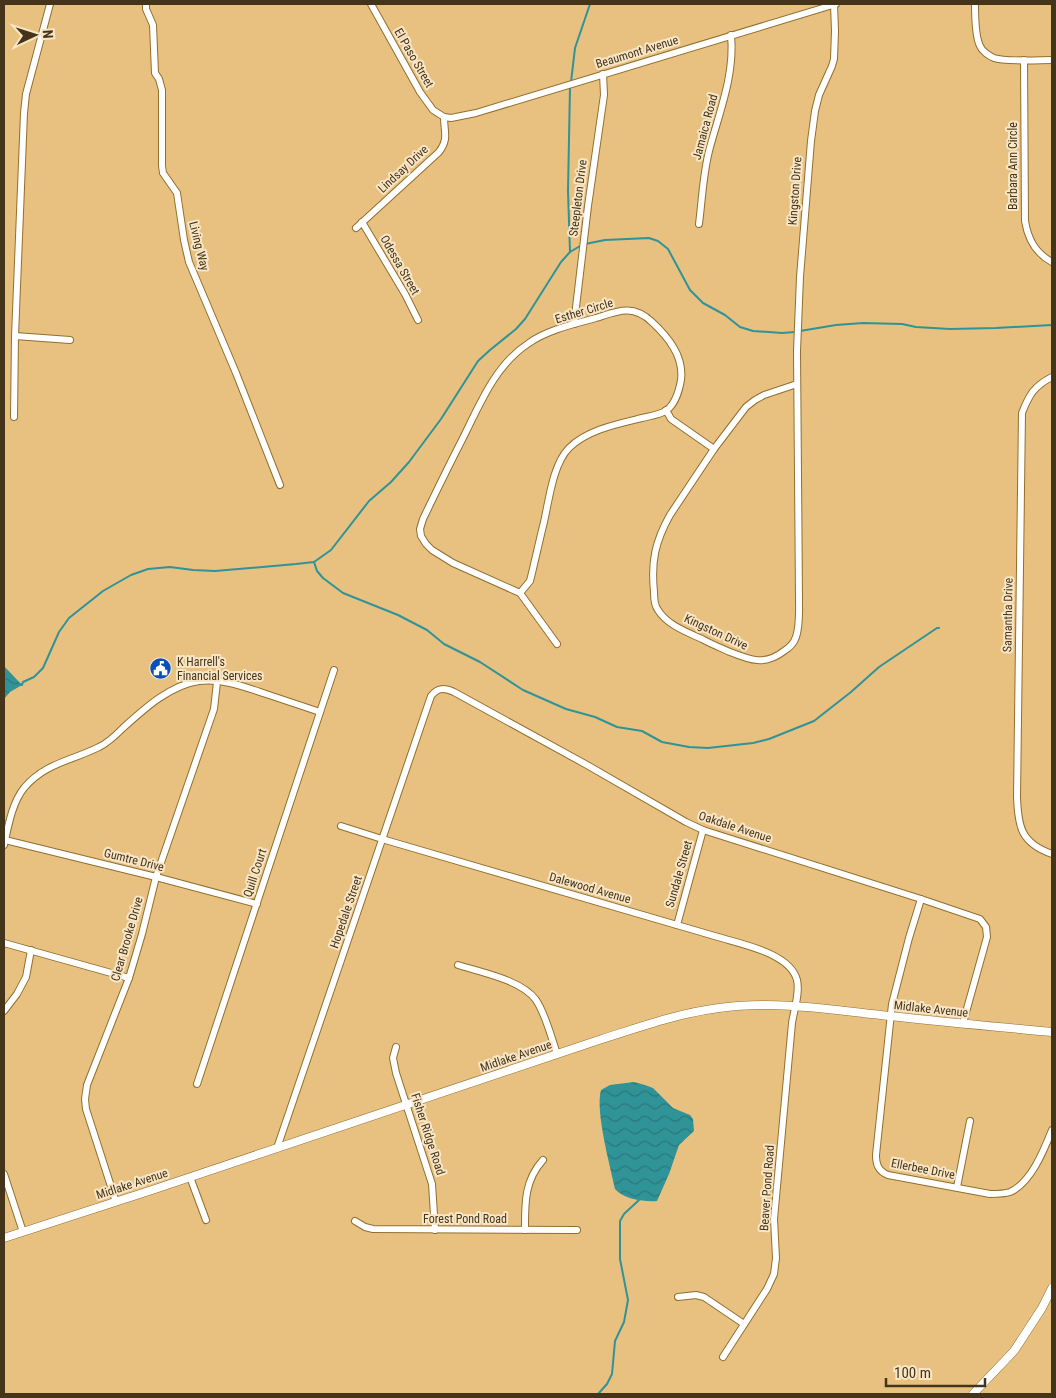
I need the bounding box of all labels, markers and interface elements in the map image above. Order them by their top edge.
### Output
north arrow [10,10,60,60]
street label: El Paso Street [391,26,437,91]
text: N [40,29,56,39]
street label: Beaumont Avenue [594,33,680,71]
street label: Jamaica Road [690,93,720,161]
street label: Barbara Ann Circle [1006,122,1020,210]
street label: Lindsay Drive [375,142,431,196]
street label: Kingston Drive [786,156,804,226]
street label: Steepleton Drive [566,158,590,237]
street label: Living Way [186,220,212,272]
street label: Odessa Street [377,233,423,298]
street label: Esther Circle [553,295,615,326]
street label: Samantha Drive [1000,577,1016,652]
street label: Kingston Drive [682,611,750,653]
place label: K Harrell's Financial Services [177,655,263,683]
public building icon: K Harrell's Financial Services [149,657,173,681]
street label: Oakdale Avenue [697,809,773,845]
street label: Sundale Street [663,839,695,909]
street label: Gumtre Drive [103,846,166,874]
street label: Quill Court [241,847,270,899]
street label: Dalewood Avenue [548,870,633,906]
street label: Hopedale Street [327,873,365,950]
street label: Clear Brooke Drive [108,895,146,983]
street label: Midlake Avenue [893,998,969,1020]
street label: Midlake Avenue [479,1037,554,1075]
street label: Fisher Ridge Road [408,1091,448,1177]
street label: Beaver Pond Road [757,1145,777,1231]
street label: Ellerbee Drive [890,1156,956,1182]
street label: Midlake Avenue [94,1166,170,1202]
street label: Forest Pond Road [423,1212,507,1226]
scale bar [886,1356,985,1388]
text: 100 m [894,1364,931,1382]

